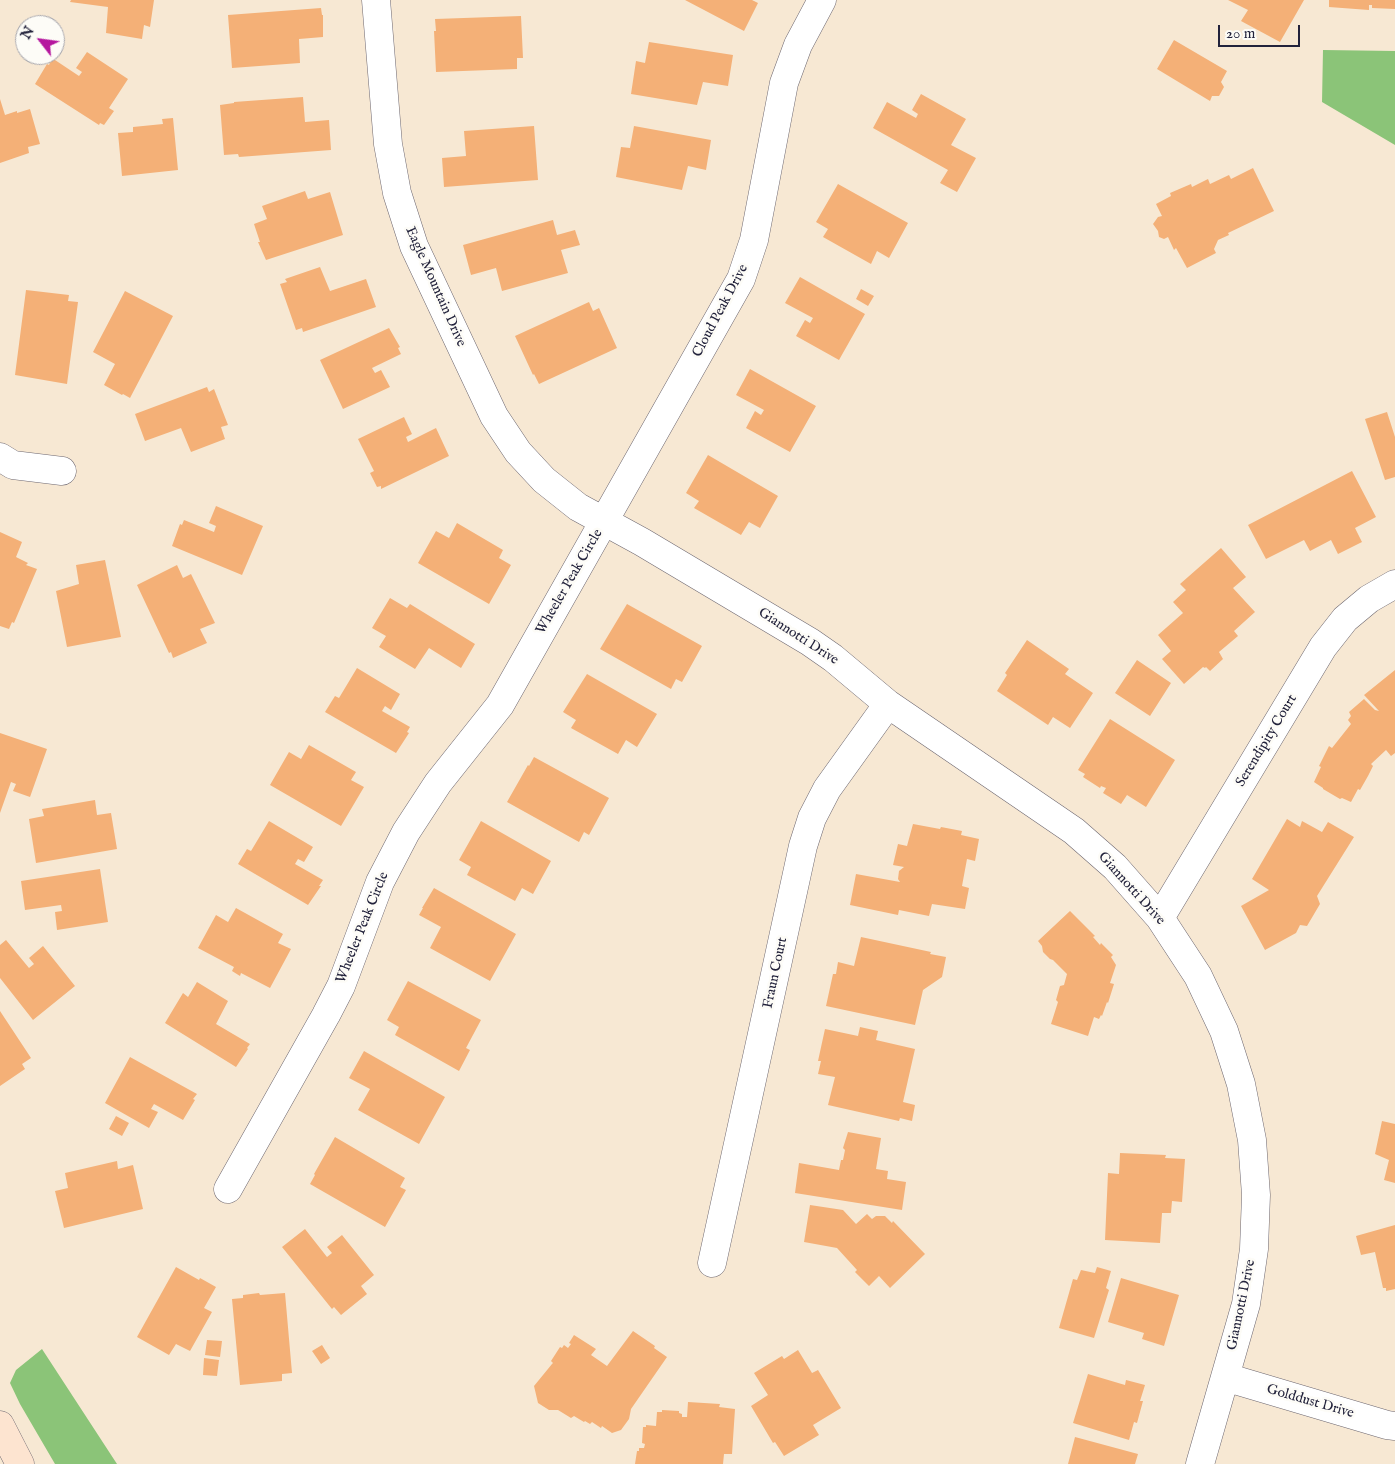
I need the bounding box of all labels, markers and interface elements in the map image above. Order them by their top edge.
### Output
north arrow [15,15,65,65]
scale bar [1220,15,1302,47]
text: N [17,23,39,43]
text: 20 m [1226,24,1255,43]
street label: Eagle Mountain Drive [401,224,469,350]
street label: Cloud Peak Drive [690,262,752,360]
street label: Wheeler Peak Circle [533,526,607,638]
street label: Giannotti Drive [755,605,841,669]
street label: Serendipity Court [1233,692,1301,790]
street label: Giannotti Drive [1094,849,1168,929]
street label: Wheeler Peak Circle [333,870,393,986]
street label: Fraun Court [760,936,792,1010]
street label: Giannotti Drive [1224,1258,1260,1352]
street label: Golddust Drive [1264,1382,1356,1422]

